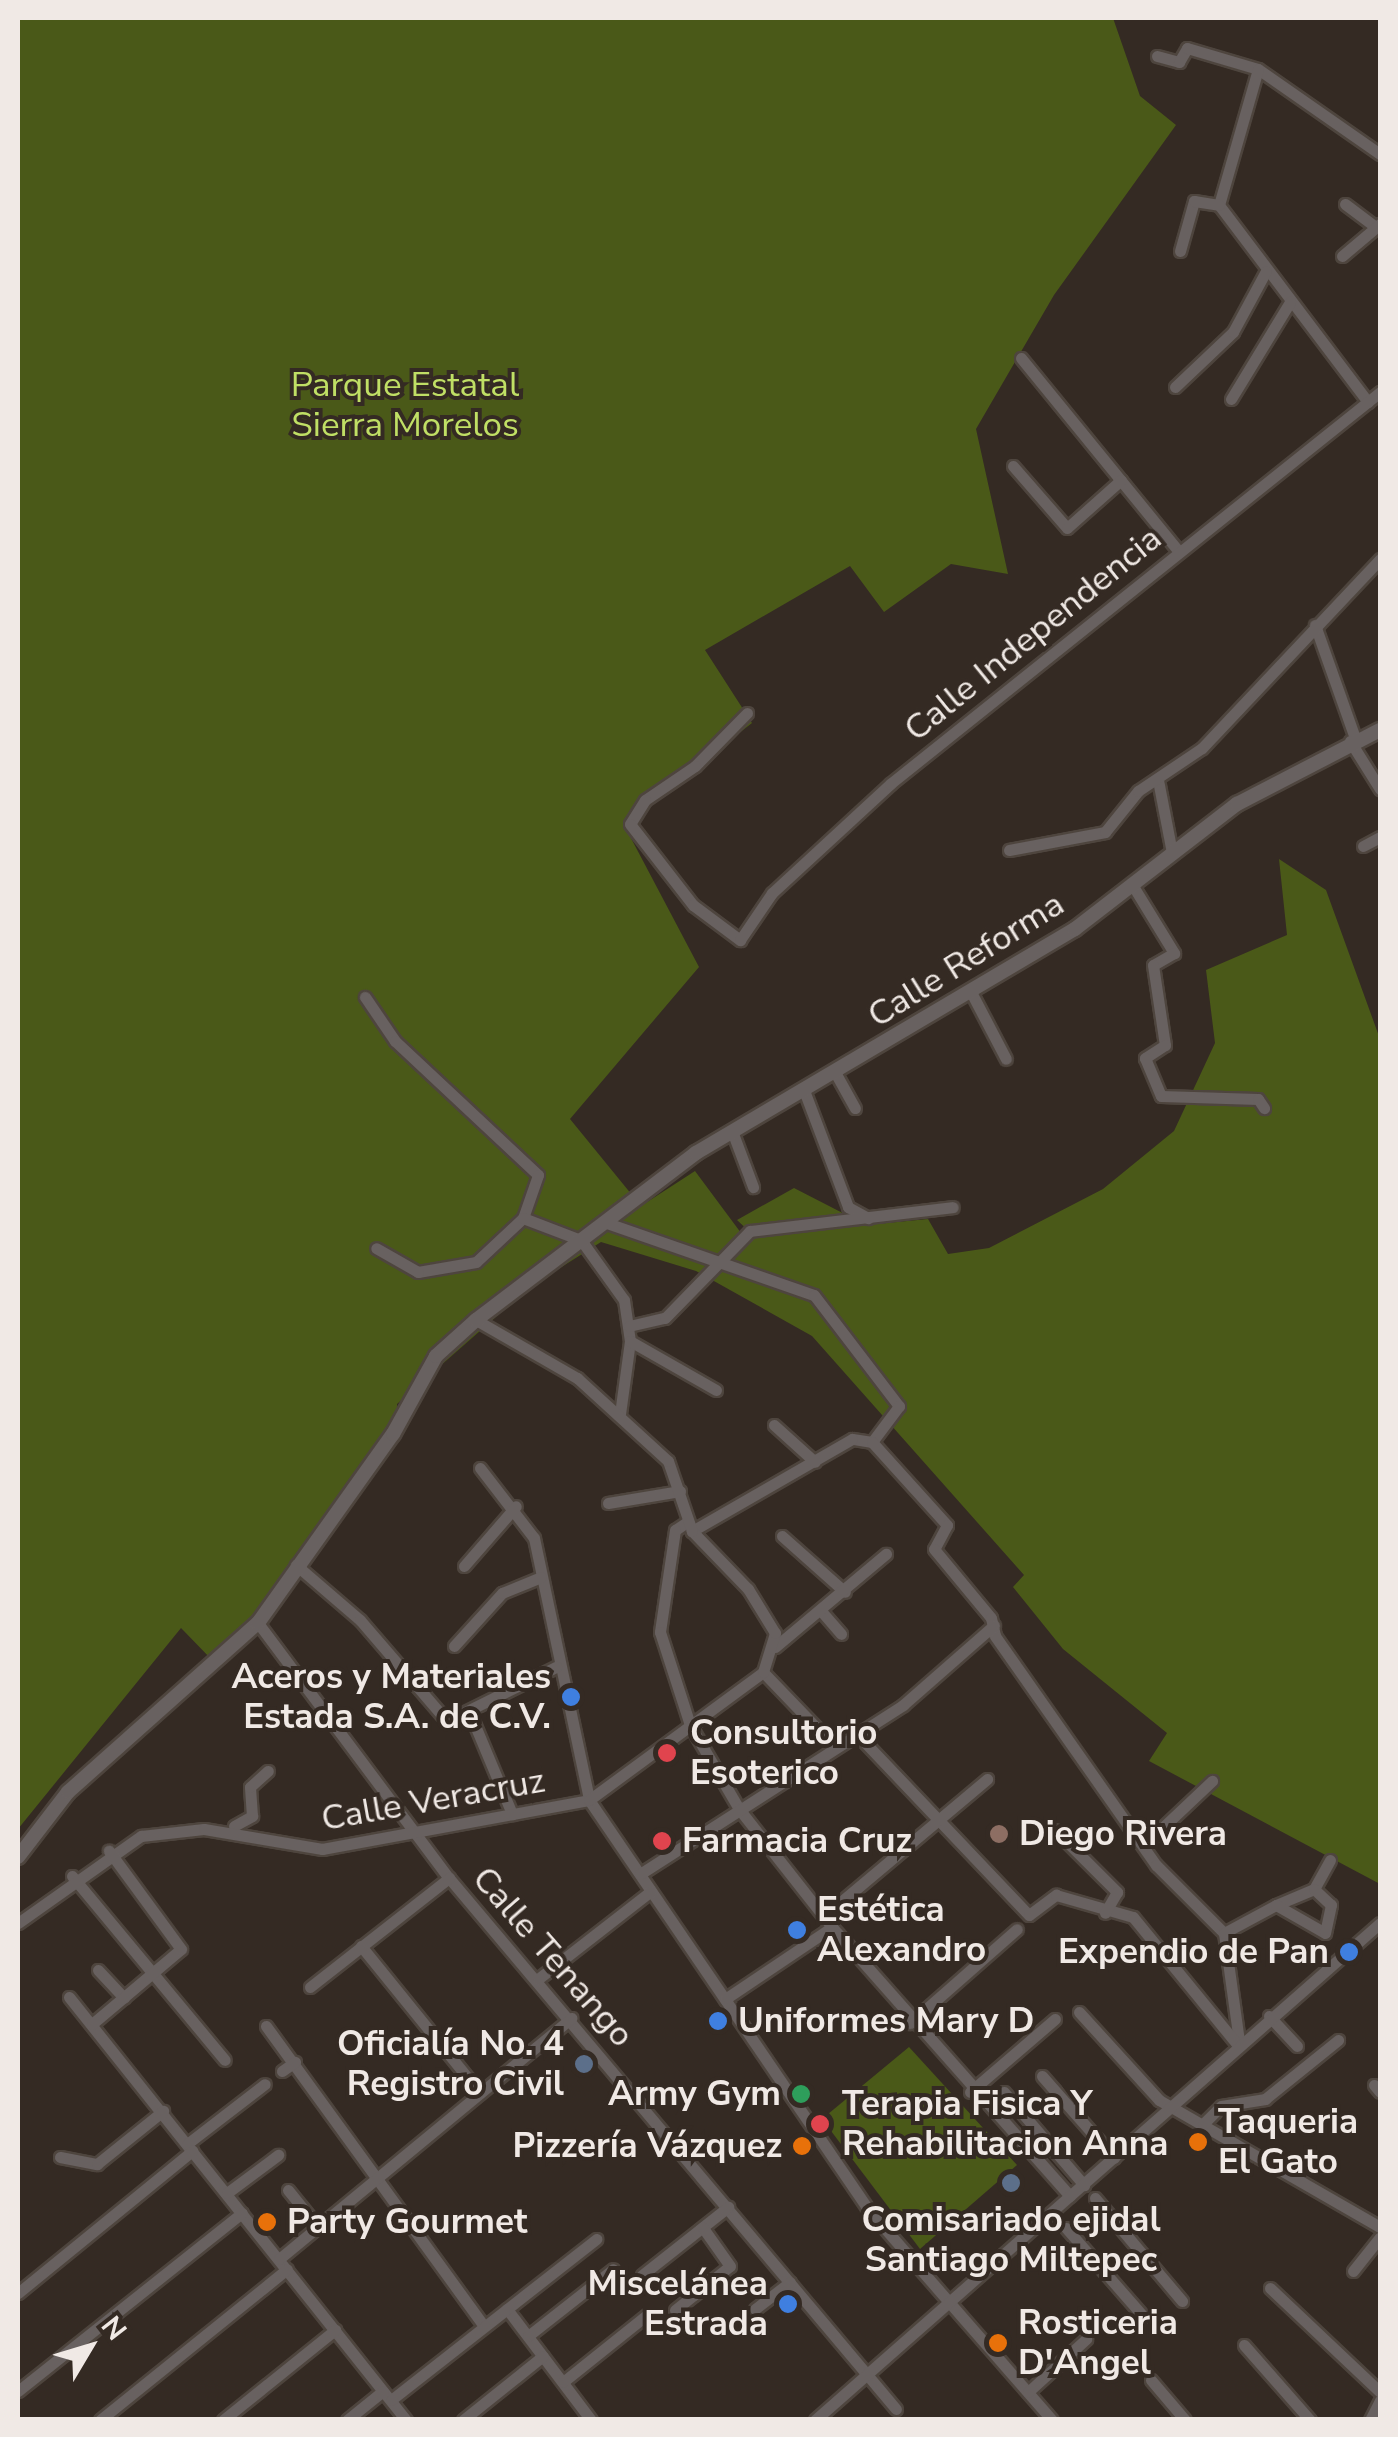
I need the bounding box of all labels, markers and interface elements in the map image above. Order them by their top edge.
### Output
park label: Parque Estatal Sierra Morelos [291,364,519,446]
street label: Calle Independencia [896,518,1170,750]
street label: Calle Reforma [860,883,1072,1037]
place label: Aceros y Materiales Estada S.A. de C.V. [231,1656,551,1738]
marker: Aceros y Materiales Estada S.A. de C.V. [560,1686,582,1708]
place label: Consultorio Esoterico [690,1712,877,1794]
marker: Consultorio Esoterico [654,1740,680,1766]
street label: Calle Veracruz [318,1760,548,1840]
place label: Diego Rivera [1019,1813,1227,1855]
place label: Farmacia Cruz [682,1820,912,1862]
marker: Diego Rivera [988,1823,1010,1845]
marker: Farmacia Cruz [651,1830,673,1852]
street label: Calle Tenango [463,1858,643,2056]
place label: Estética Alexandro [817,1889,986,1971]
marker: Estética Alexandro [786,1919,808,1941]
place label: Expendio de Pan [1058,1931,1329,1973]
marker: Expendio de Pan [1338,1941,1360,1963]
place label: Uniformes Mary D [738,2000,1034,2042]
marker: Uniformes Mary D [707,2010,729,2032]
place label: Oficialía No. 4 Registro Civil [337,2023,564,2105]
marker: Oficialía No. 4 Registro Civil [573,2053,595,2075]
place label: Army Gym [608,2073,781,2115]
marker: Army Gym [790,2083,812,2105]
place label: Terapia Fisica Y Rehabilitacion Anna [842,2083,1168,2165]
place label: Taqueria El Gato [1218,2101,1358,2183]
marker: Terapia Fisica Y Rehabilitacion Anna [807,2111,833,2137]
place label: Pizzería Vázquez [512,2125,782,2167]
marker: Taqueria El Gato [1187,2131,1209,2153]
marker: Pizzería Vázquez [791,2135,813,2157]
marker: Comisariado ejidal Santiago Miltepec [1000,2172,1022,2194]
place label: Comisariado ejidal Santiago Miltepec [861,2199,1161,2281]
place label: Party Gourmet [287,2201,527,2243]
marker: Party Gourmet [256,2211,278,2233]
place label: Miscelánea Estrada [588,2263,768,2345]
marker: Miscelánea Estrada [777,2293,799,2315]
north arrow [40,2297,140,2397]
place label: Rosticeria D'Angel [1018,2302,1178,2384]
text: N [92,2309,135,2348]
marker: Rosticeria D'Angel [987,2332,1009,2354]

